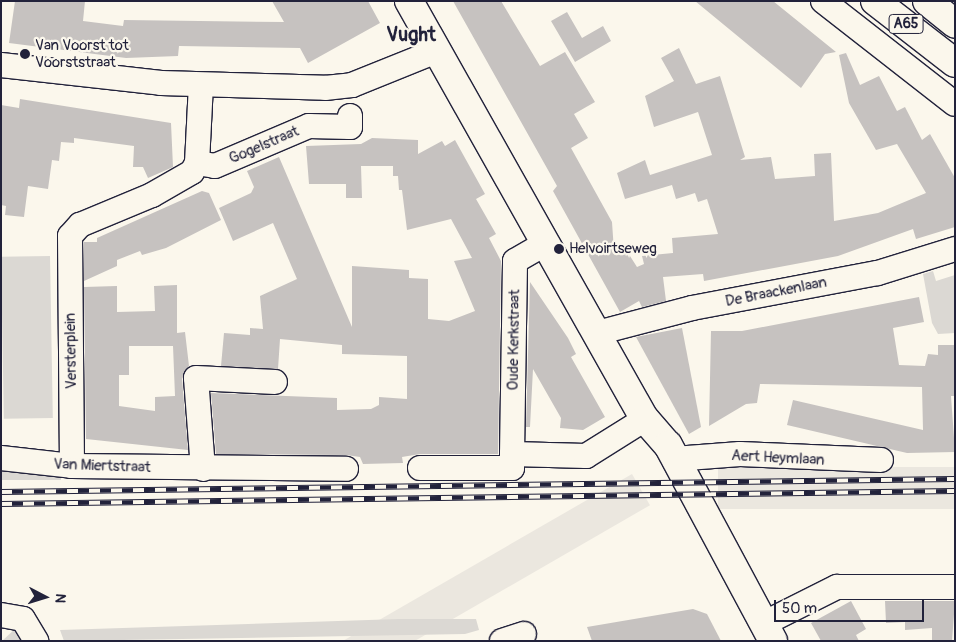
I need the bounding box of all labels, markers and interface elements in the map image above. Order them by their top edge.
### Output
road number: A65 [888,12,924,36]
district label: Vught [386,22,436,46]
place label: Van Voorst tot Voorststraat [35,36,129,71]
marker: Van Voorst tot Voorststraat [19,48,31,60]
street label: Gogelstraat [226,122,302,168]
place label: Helvoirtseweg [569,240,657,258]
marker: Helvoirtseweg [553,243,565,255]
street label: De Braackenlaan [724,273,828,311]
street label: Oude Kerkstraat [504,289,524,391]
street label: Versterplein [61,313,81,389]
street label: Aert Heymlaan [731,447,825,469]
street label: Van Miertstraat [53,455,151,477]
north arrow [20,572,70,622]
scale bar [776,590,926,622]
text: N [52,593,69,604]
text: 50 m [782,599,817,618]

